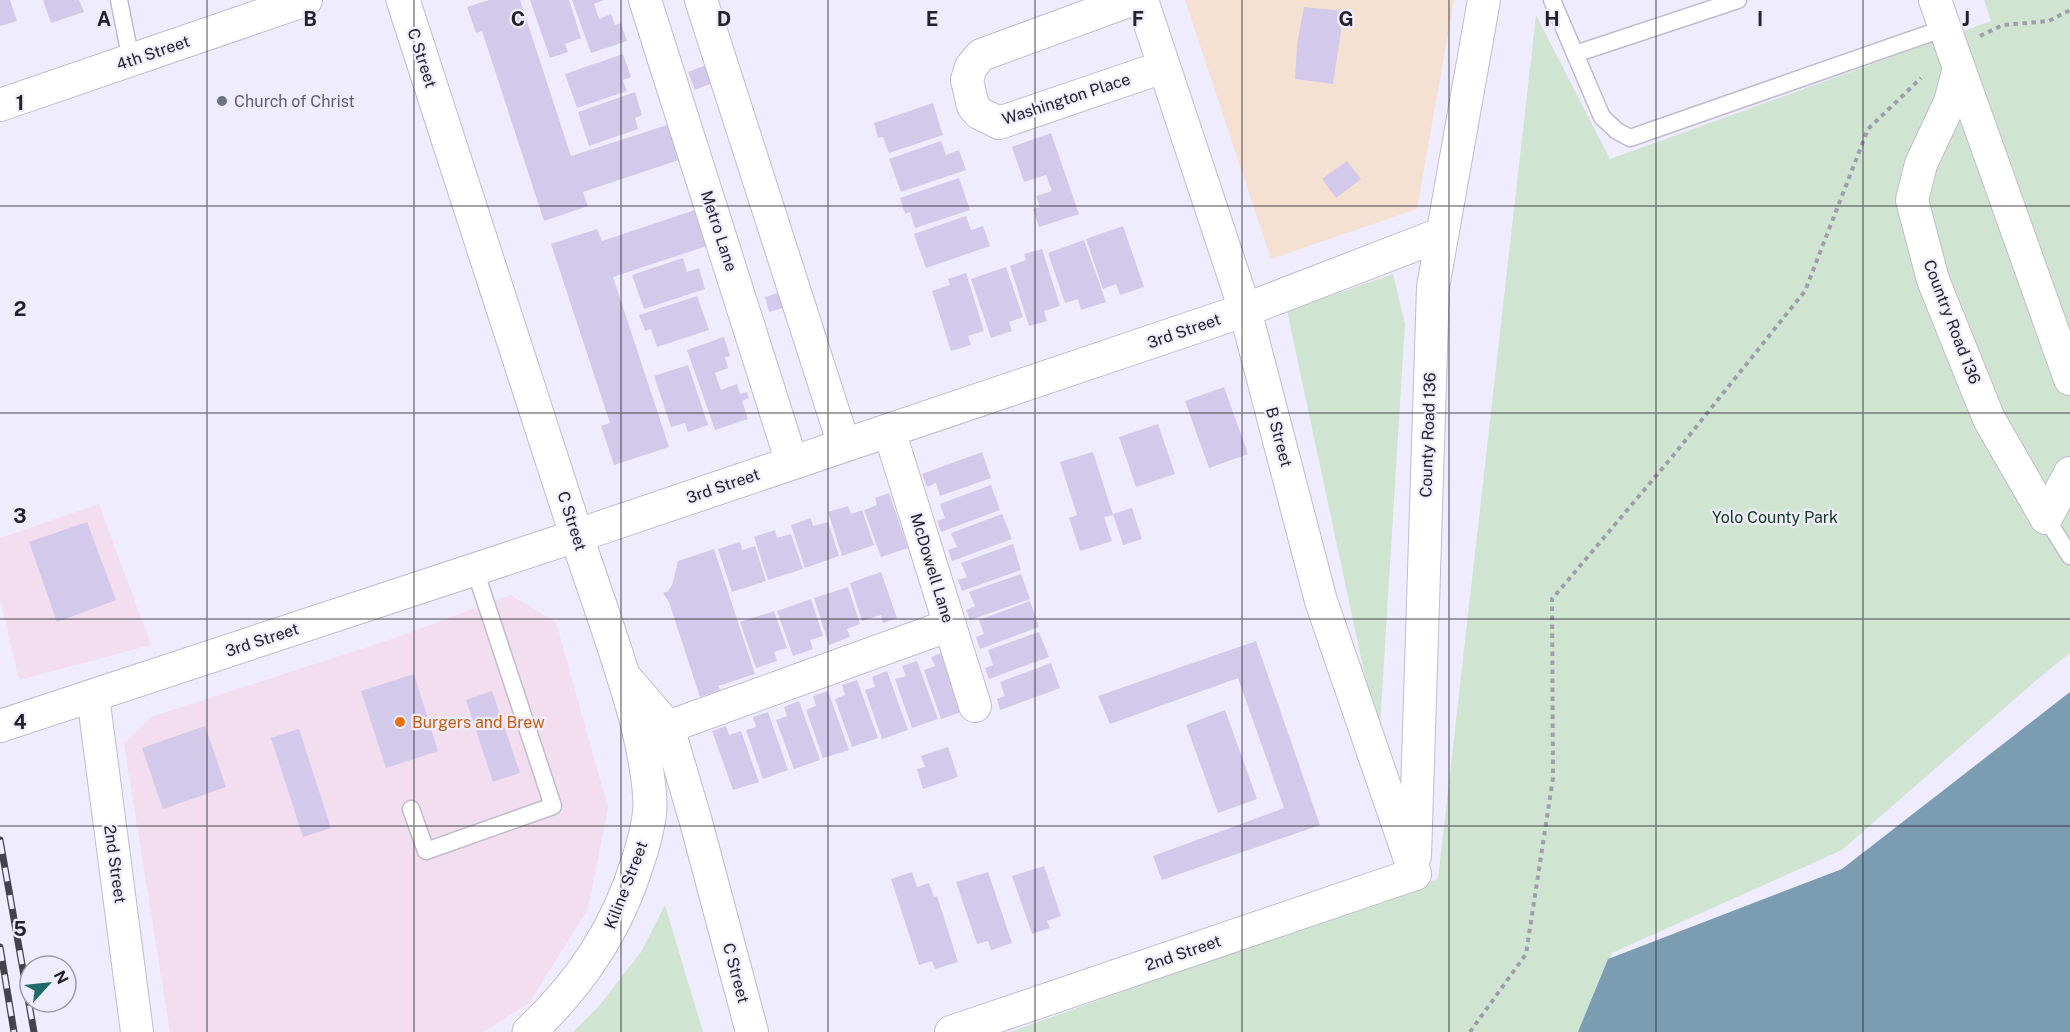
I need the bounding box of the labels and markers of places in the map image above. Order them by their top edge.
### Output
place label: Church of Christ [234,92,355,111]
marker: Church of Christ [215,94,229,108]
place label: Burgers and Brew [412,713,545,732]
marker: Burgers and Brew [393,715,407,729]

